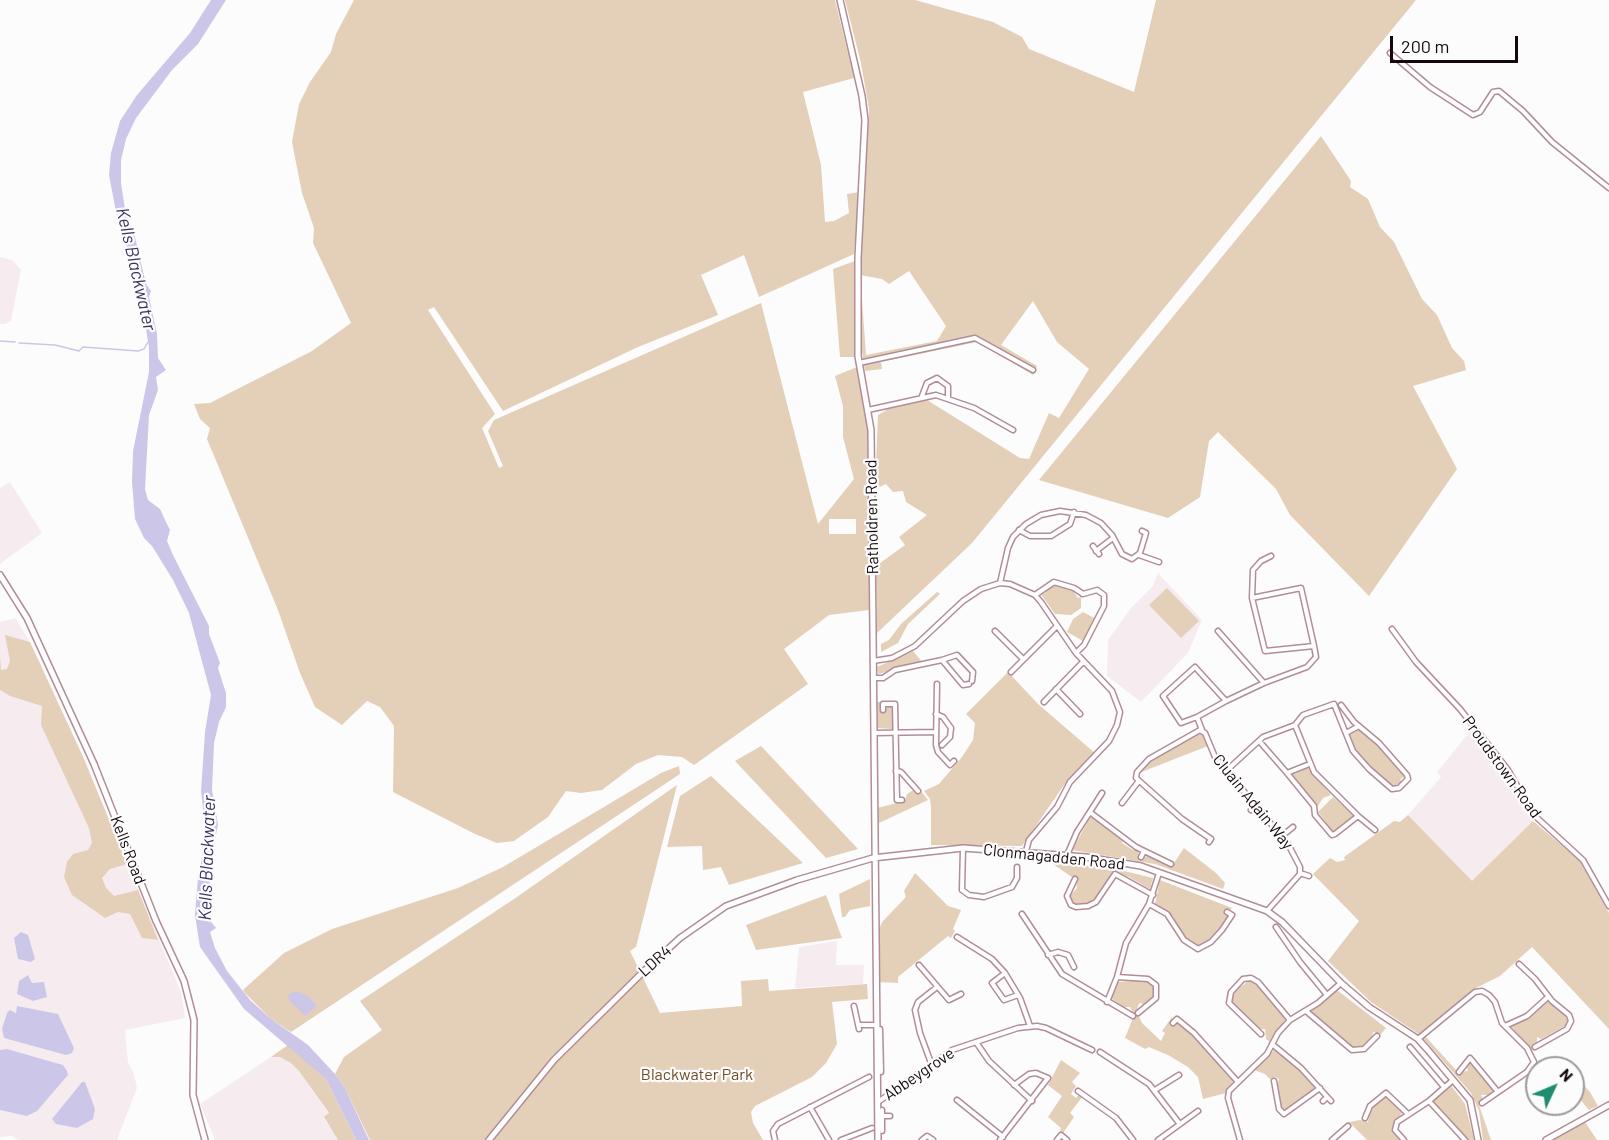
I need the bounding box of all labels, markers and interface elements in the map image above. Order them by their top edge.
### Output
scale bar [1393,24,1520,62]
text: 200 m [1401,35,1449,57]
water label: Kells Blackwater [111,205,161,333]
street label: Ratholdren Road [861,459,883,575]
street label: Proudstown Road [1458,712,1546,822]
street label: Cluain Adain Way [1209,750,1297,854]
water label: Kells Blackwater [194,795,220,921]
street label: Kells Road [106,813,150,887]
street label: Clonmagadden Road [982,840,1126,874]
street label: LDR4 [635,941,675,981]
street label: Abbeygrove [880,1043,958,1105]
north arrow [1525,1056,1585,1116]
text: N [1556,1064,1577,1085]
park label: Blackwater Park [641,1065,753,1085]

